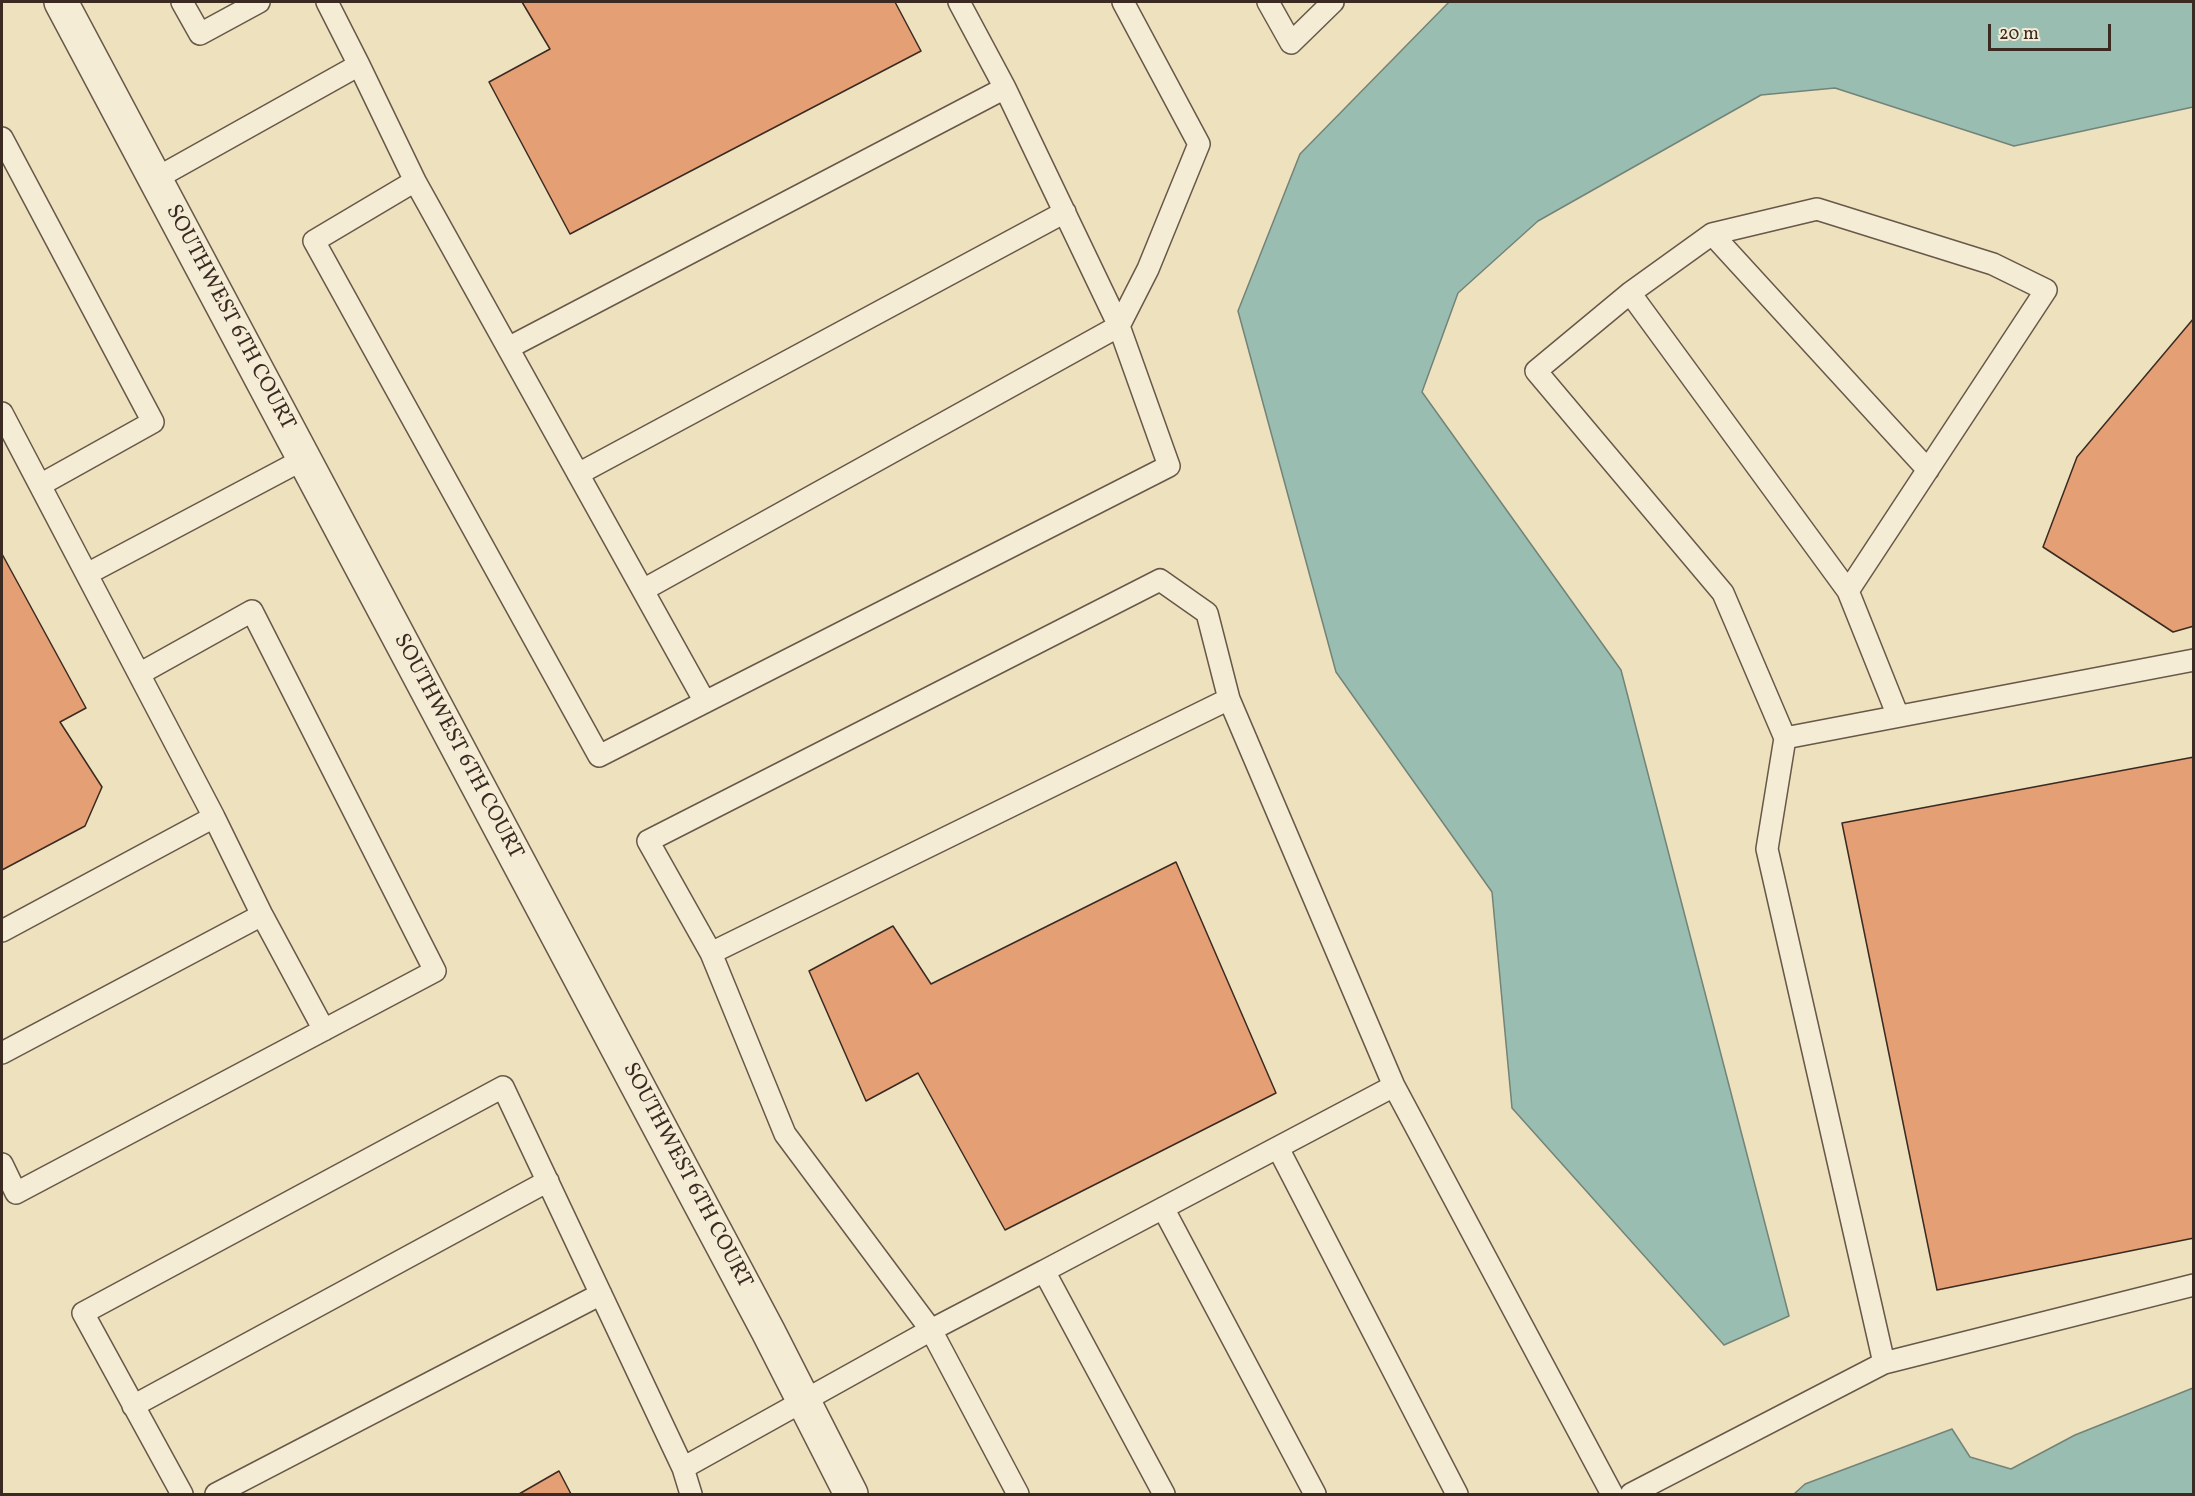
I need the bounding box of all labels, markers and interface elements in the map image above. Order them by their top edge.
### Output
scale bar [1991,12,2114,50]
text: 20 m [1999,22,2039,47]
street label: SOUTHWEST 6TH COURT [158,201,300,435]
street label: SOUTHWEST 6TH COURT [386,630,528,864]
street label: SOUTHWEST 6TH COURT [615,1059,757,1293]

